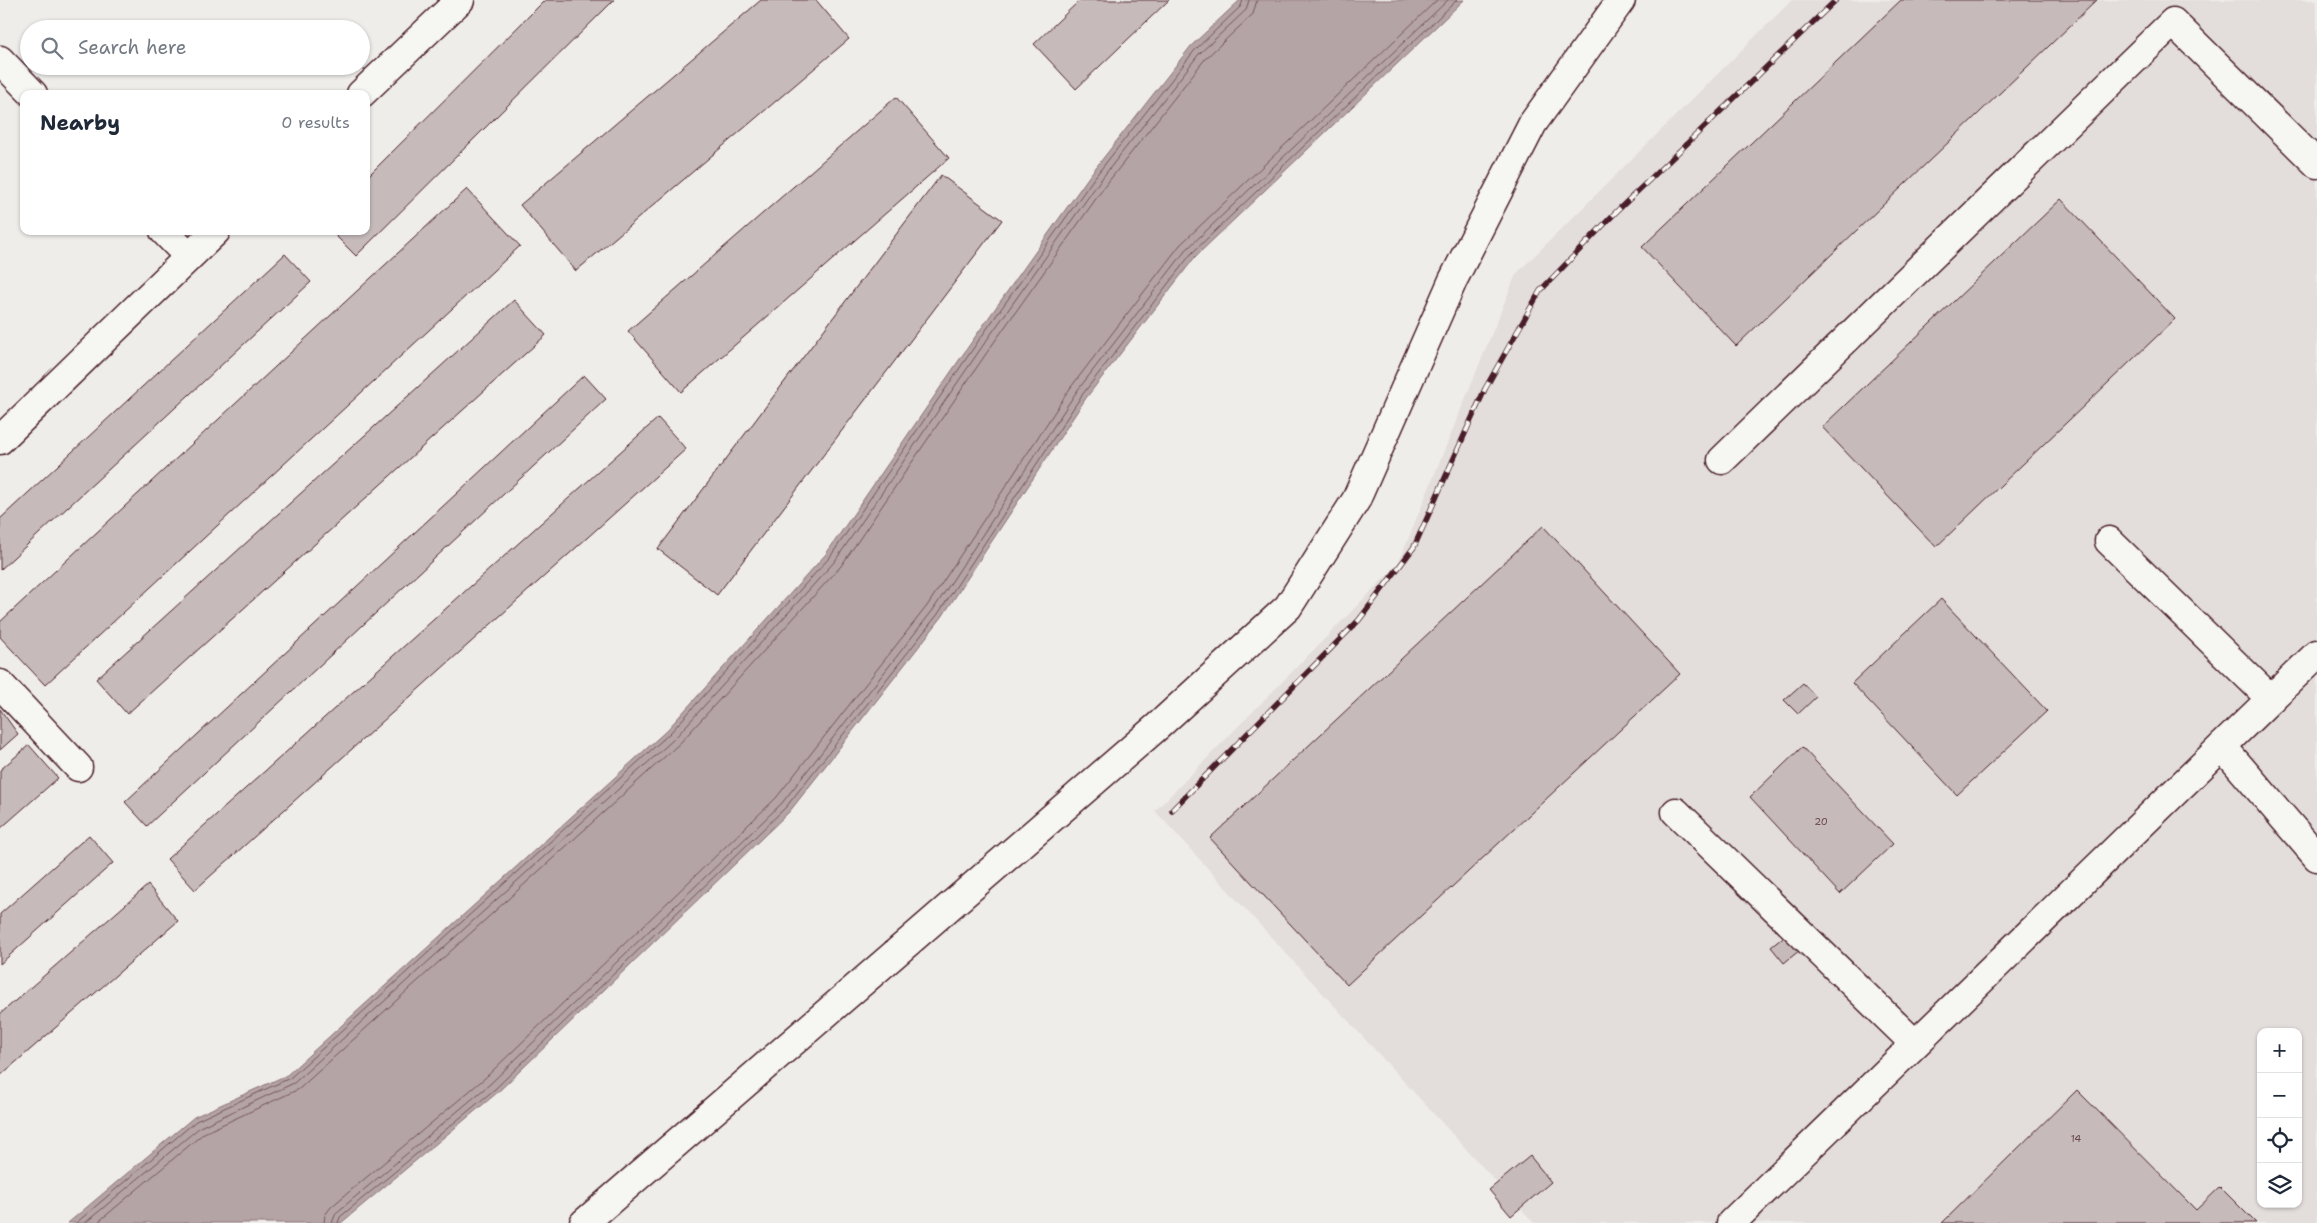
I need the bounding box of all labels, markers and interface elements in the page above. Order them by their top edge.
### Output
search box [20,20,370,75]
icon: search [38,34,66,62]
text: Search here [78,35,187,60]
text: Nearby [40,109,120,137]
text: 0 results [281,112,350,133]
house number: 20 [1814,815,1828,828]
map controls [2257,1028,2302,1208]
button: + [2257,1028,2302,1073]
button: − [2257,1073,2302,1118]
button: locate [2257,1118,2302,1163]
house number: 14 [2071,1132,2081,1145]
button: layers [2257,1163,2302,1208]

